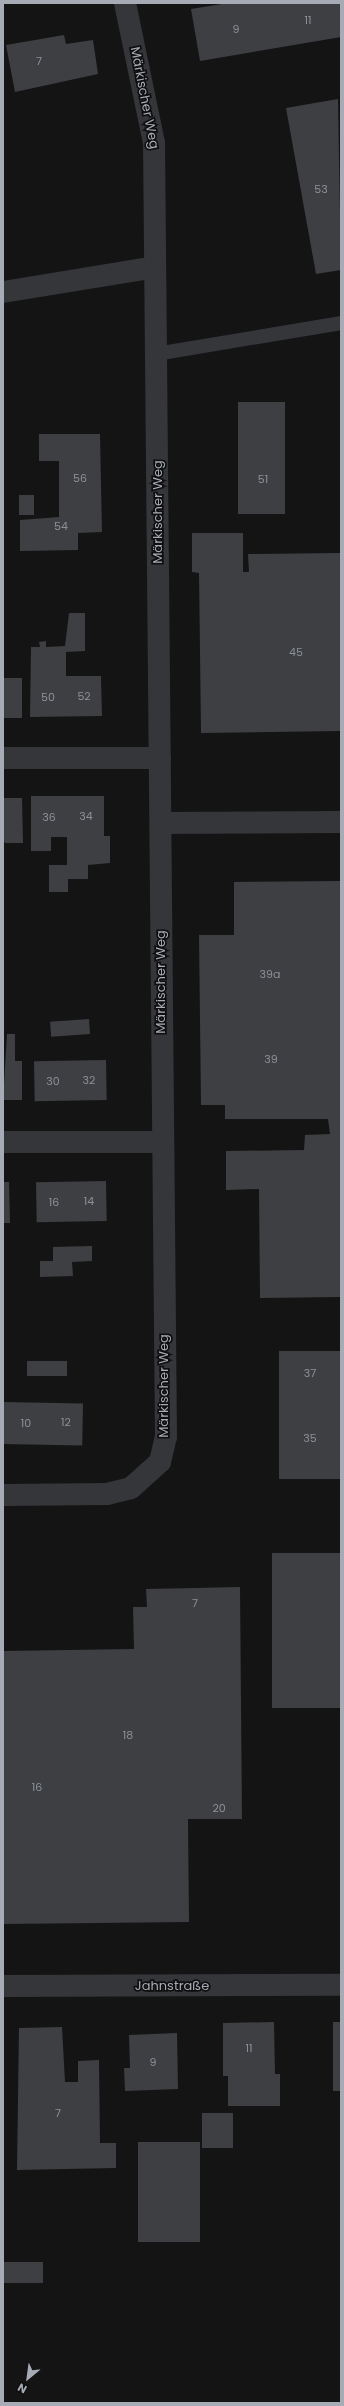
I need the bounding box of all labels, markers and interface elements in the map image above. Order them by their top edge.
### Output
house number: 11 [304,13,312,27]
house number: 9 [233,22,239,36]
street label: Märkischer Weg [126,46,162,150]
house number: 7 [36,54,42,68]
house number: 53 [314,182,328,196]
street label: Märkischer Weg [150,460,166,564]
house number: 56 [73,471,87,485]
house number: 51 [258,472,268,486]
house number: 54 [54,519,68,533]
house number: 45 [289,645,303,659]
house number: 52 [77,689,91,703]
house number: 50 [41,690,55,704]
house number: 34 [79,809,93,823]
house number: 36 [42,810,56,824]
street label: Märkischer Weg [153,930,169,1034]
house number: 39a [260,967,280,981]
house number: 39 [264,1052,278,1066]
house number: 32 [83,1073,95,1087]
house number: 30 [46,1074,60,1088]
house number: 14 [84,1194,94,1208]
house number: 16 [49,1195,59,1209]
street label: Märkischer Weg [156,1334,172,1438]
house number: 37 [304,1366,316,1380]
house number: 12 [61,1415,71,1429]
house number: 10 [21,1416,31,1430]
house number: 35 [303,1431,317,1445]
house number: 7 [192,1596,198,1610]
house number: 18 [123,1728,133,1742]
house number: 16 [32,1780,42,1794]
house number: 20 [212,1801,226,1815]
street label: Jahnstraße [135,1978,209,1994]
house number: 11 [245,2041,253,2055]
house number: 9 [150,2055,156,2069]
house number: 7 [55,2106,61,2120]
north arrow [8,2358,48,2398]
text: N [15,2379,30,2397]

